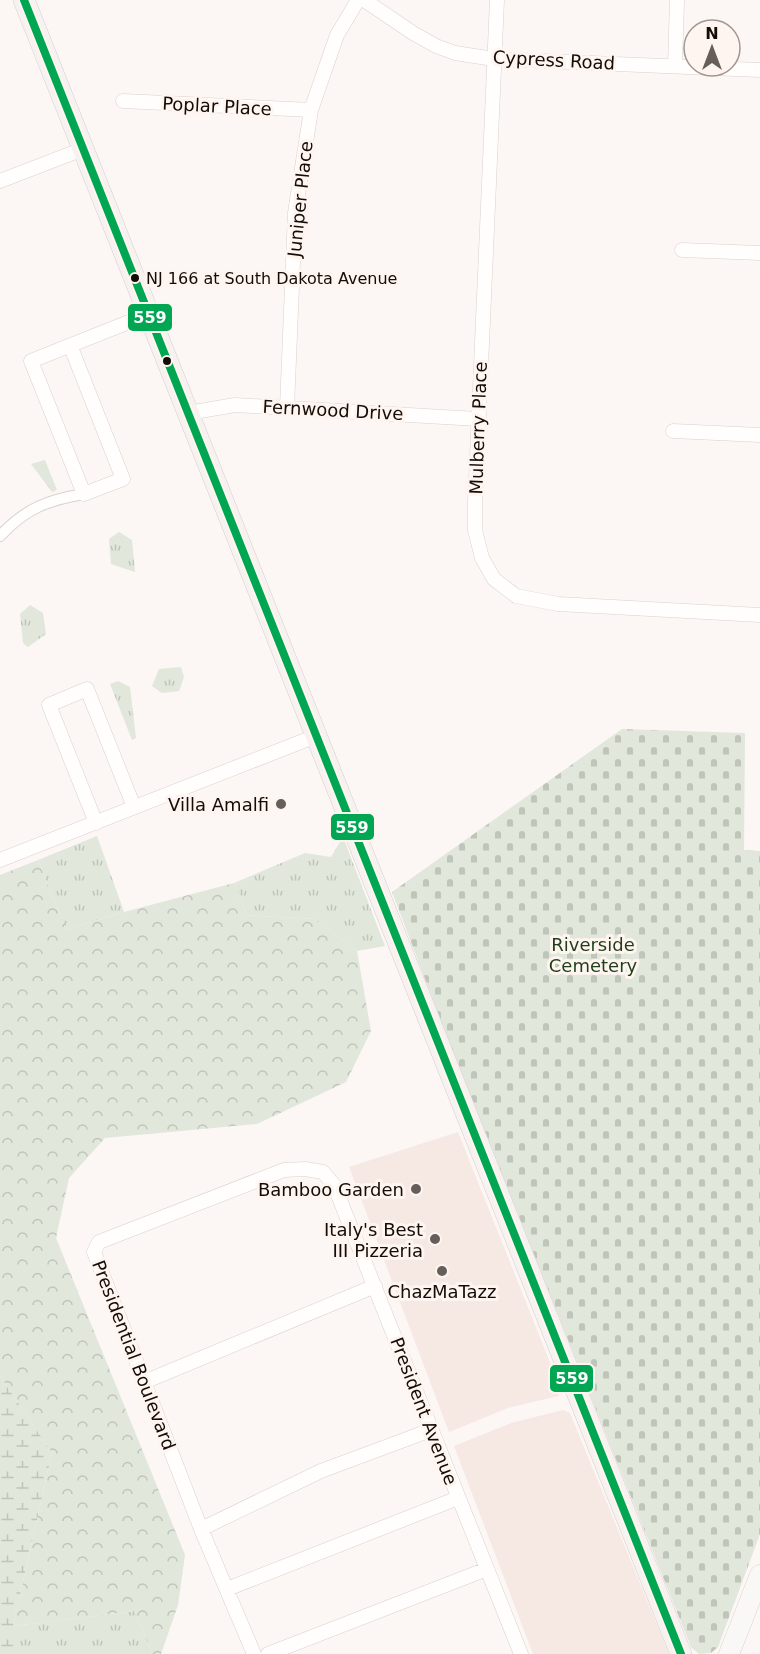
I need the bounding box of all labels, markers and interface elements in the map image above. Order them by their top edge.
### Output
north arrow [682,18,742,78]
text: N [705,24,719,43]
street label: Cypress Road [492,46,616,74]
street label: Poplar Place [162,93,272,119]
street label: Juniper Place [283,140,317,259]
place label: NJ 166 at South Dakota Avenue [146,269,397,288]
marker: NJ 166 at South Dakota Avenue [129,272,141,284]
line badge: 559 [127,303,173,332]
text: 559 [133,308,167,327]
unlabelled marker [161,355,173,367]
street label: Mulberry Place [465,361,491,495]
street label: Fernwood Drive [262,396,404,424]
place label: Villa Amalfi [168,794,269,815]
marker: Villa Amalfi [274,797,288,811]
line badge: 559 [330,813,375,841]
text: 559 [335,818,369,837]
park label: Riverside Cemetery [549,934,638,976]
place label: Bamboo Garden [258,1179,404,1200]
marker: Bamboo Garden [409,1182,423,1196]
place label: Italy's Best III Pizzeria [324,1219,423,1261]
marker: Italy's Best III Pizzeria [428,1232,442,1246]
street label: Presidential Boulevard [88,1257,180,1453]
marker: ChazMaTazz [435,1264,449,1278]
place label: ChazMaTazz [388,1281,496,1302]
street label: President Avenue [386,1334,462,1488]
line badge: 559 [549,1364,594,1393]
text: 559 [555,1369,589,1388]

